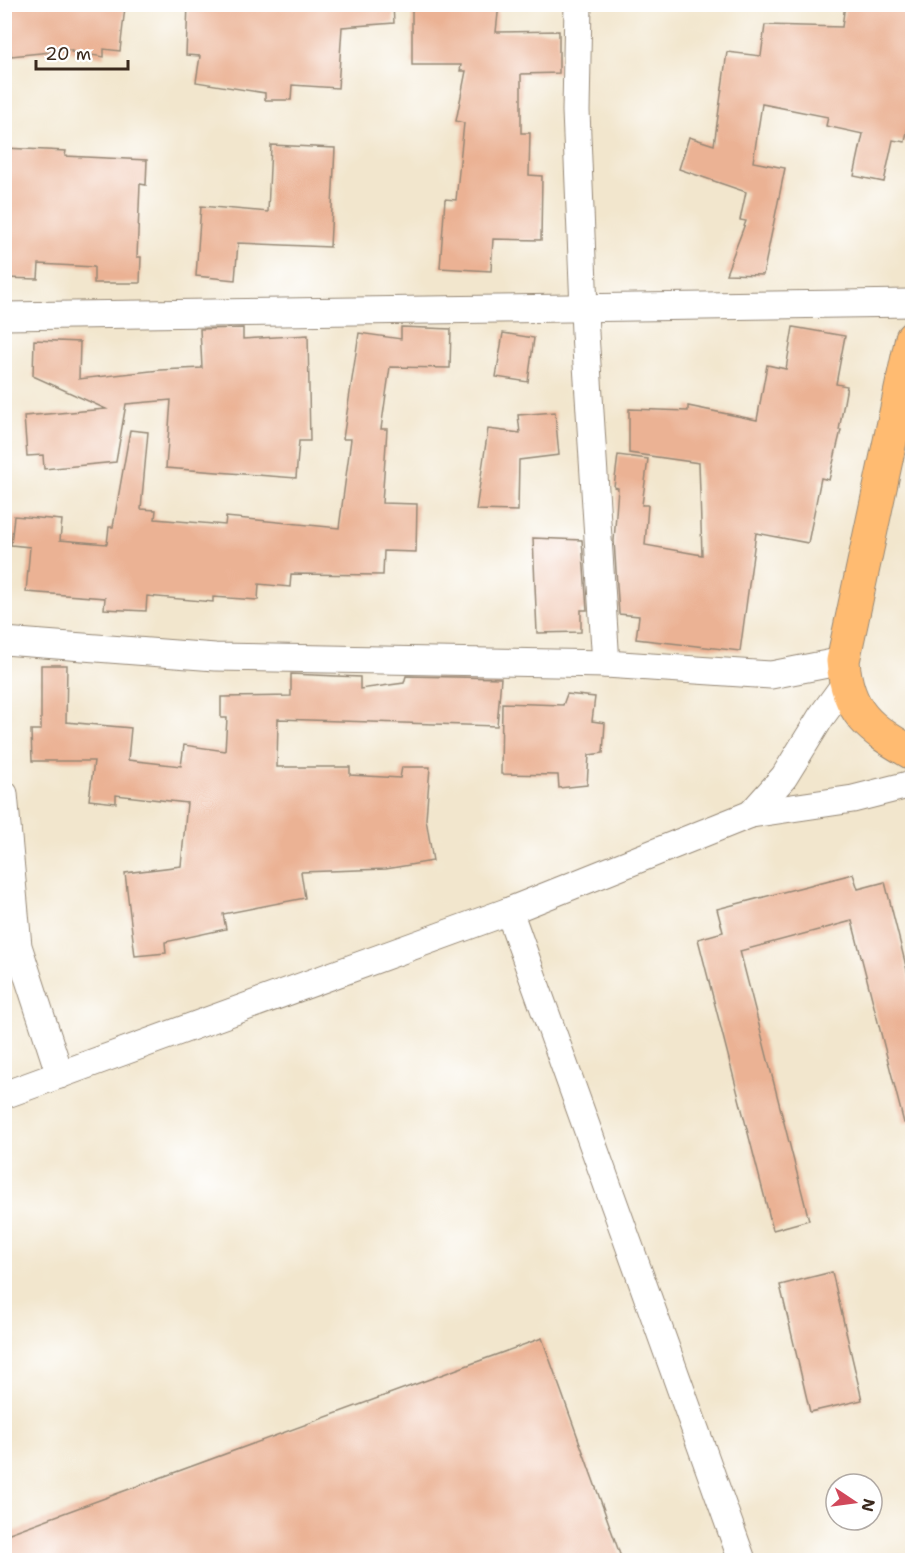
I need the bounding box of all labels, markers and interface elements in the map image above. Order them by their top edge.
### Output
scale bar [36,33,128,71]
text: 20 m [45,42,91,66]
north arrow [824,1472,884,1532]
text: N [856,1497,880,1514]

